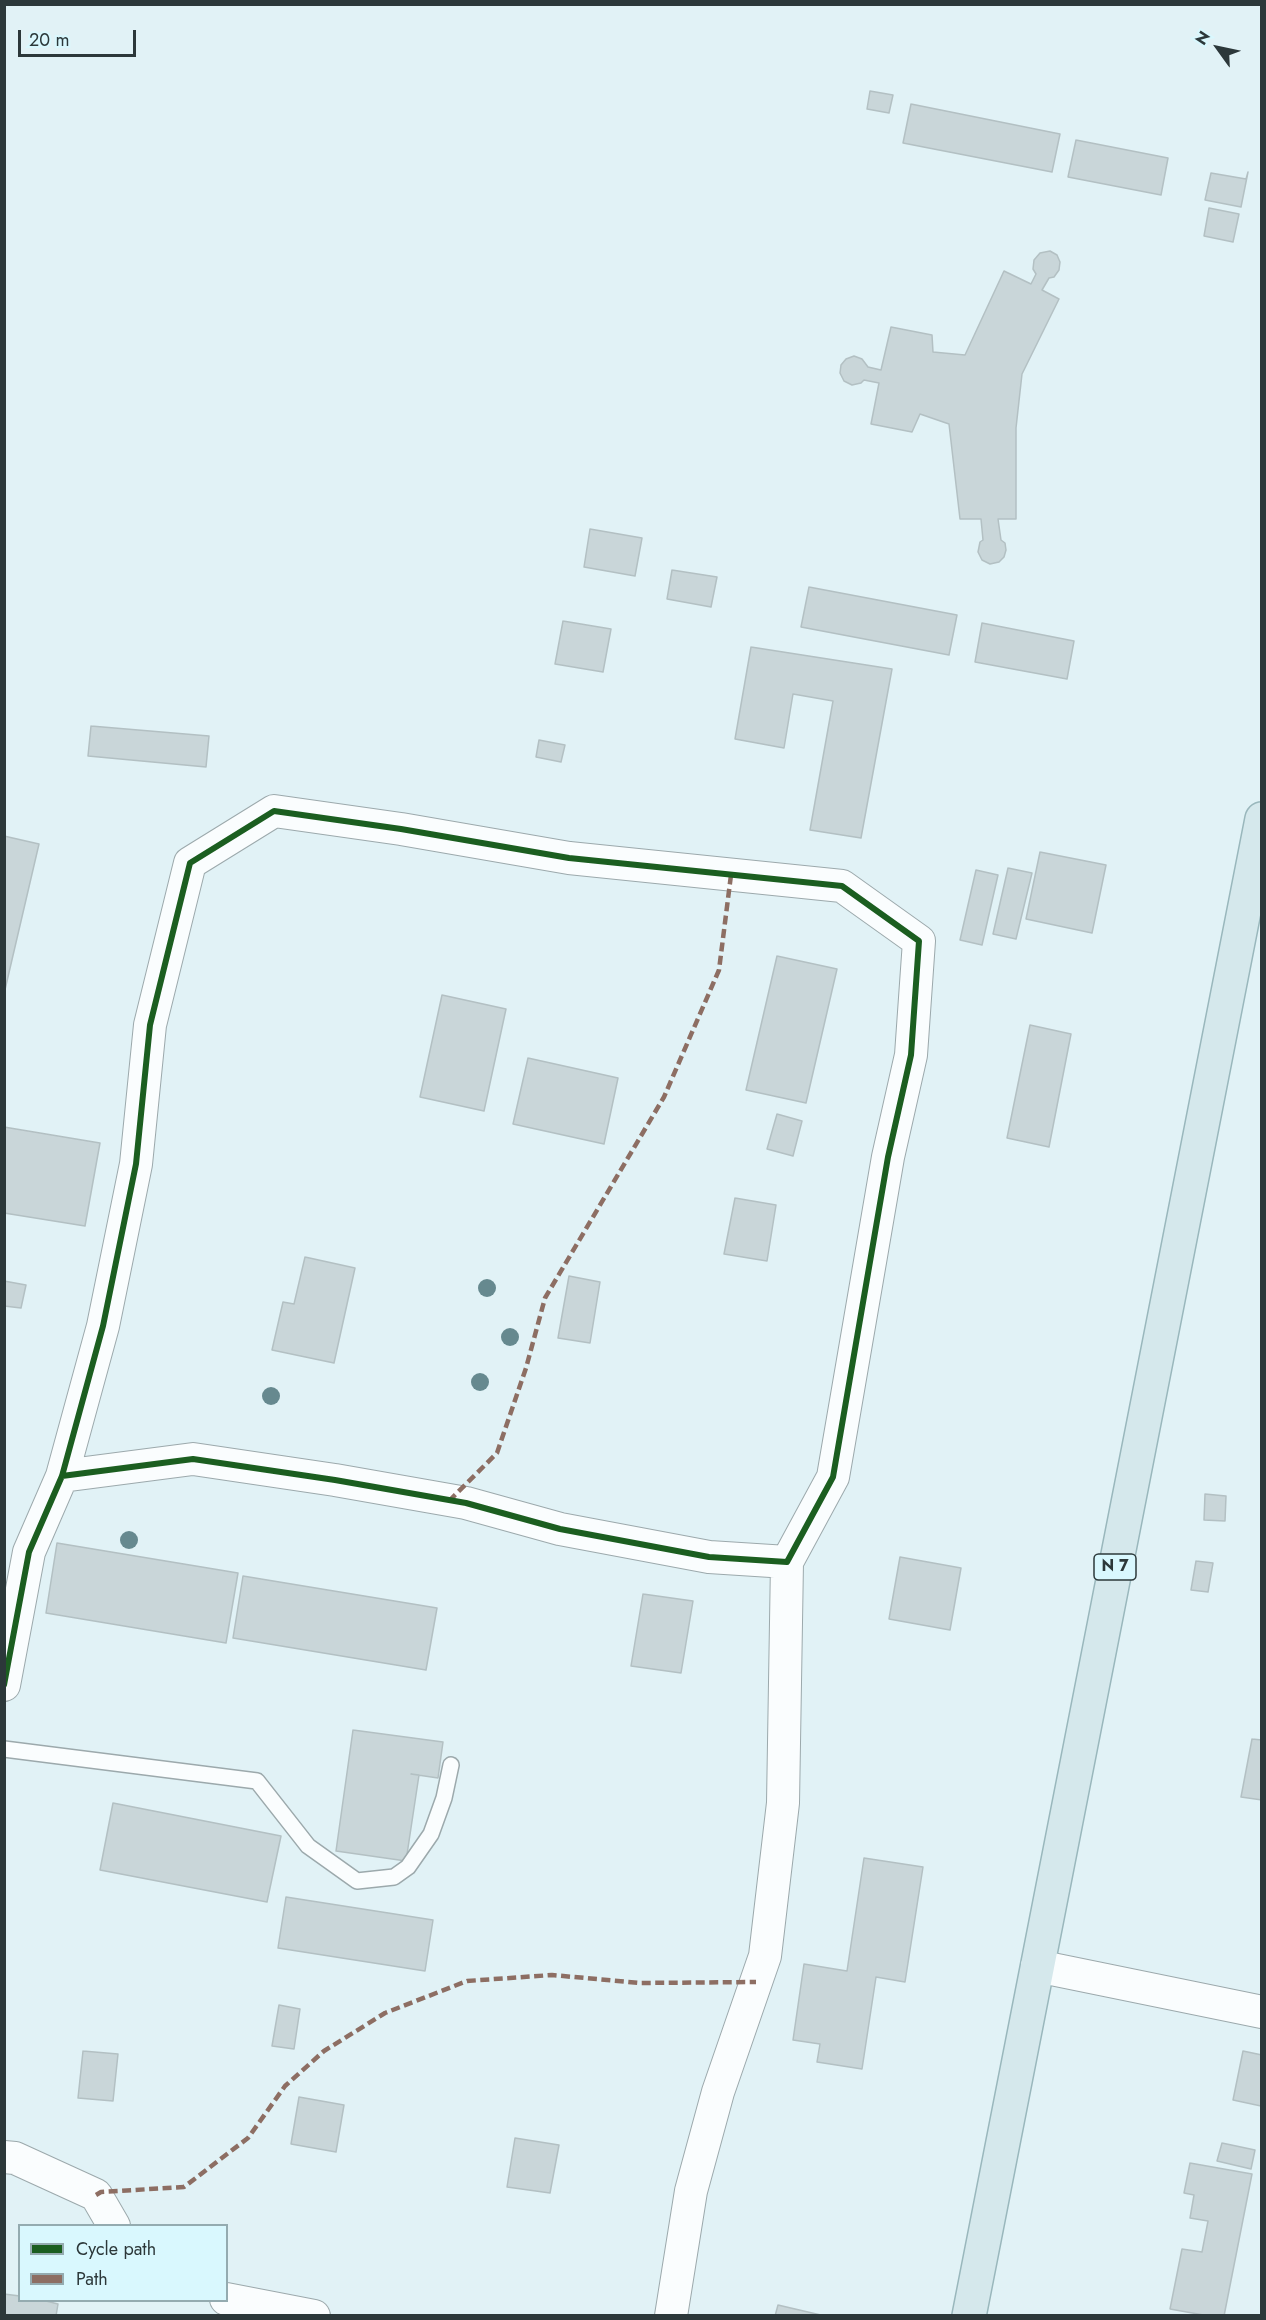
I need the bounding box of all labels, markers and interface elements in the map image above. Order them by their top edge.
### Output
scale bar [21,18,140,56]
north arrow [1188,18,1248,78]
text: N [1189,26,1216,50]
text: 20 m [29,27,69,53]
road number: N 7 [1094,1554,1136,1580]
legend [18,2224,228,2302]
text: Cycle path [76,2236,156,2262]
text: Path [76,2266,108,2292]

